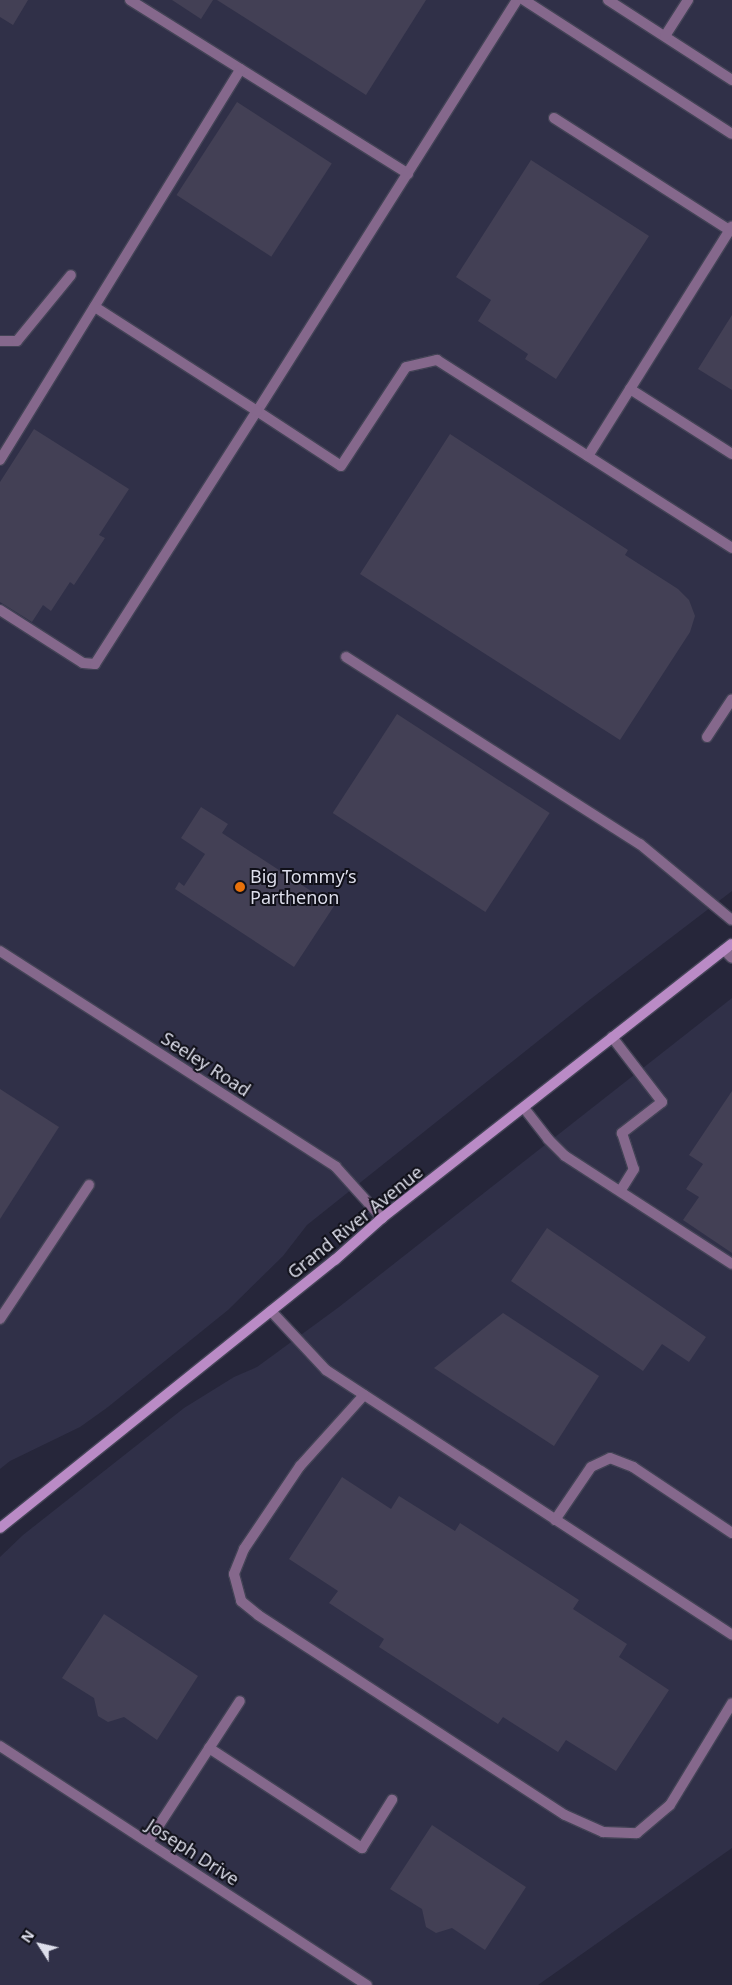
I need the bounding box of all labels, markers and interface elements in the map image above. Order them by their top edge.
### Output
place label: Big Tommy’s Parthenon [250,866,357,909]
marker: Big Tommy’s Parthenon [234,881,246,893]
street label: Seeley Road [157,1027,255,1101]
street label: Grand River Avenue [283,1161,427,1283]
street label: Joseph Drive [143,1814,243,1890]
north arrow [15,1920,65,1970]
text: N [16,1926,38,1946]

